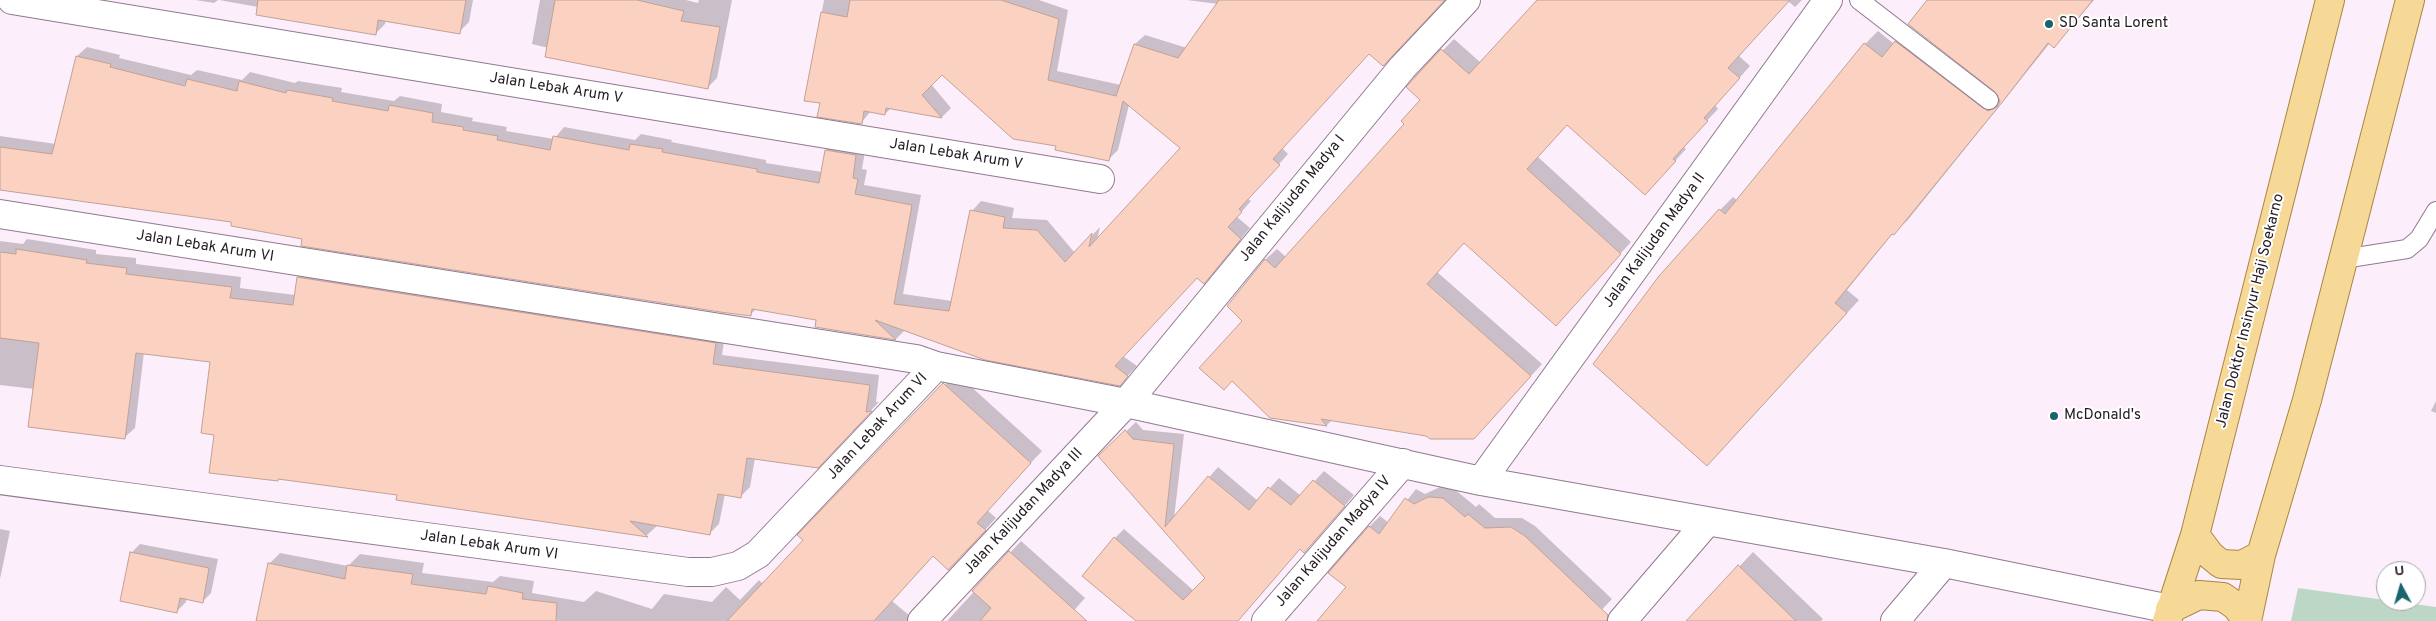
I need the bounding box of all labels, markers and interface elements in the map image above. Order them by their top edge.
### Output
place label: SD Santa Lorent [2059,15,2168,33]
marker: SD Santa Lorent [2043,18,2055,30]
street label: Jalan Lebak Arum V [488,70,624,108]
street label: Jalan Kalijudan Madya I [1236,132,1350,266]
street label: Jalan Lebak Arum V [888,136,1024,174]
street label: Jalan Kalijudan Madya II [1600,170,1710,312]
street label: Jalan Doktor Insinyur Haji Soekarno [2213,192,2289,430]
street label: Jalan Lebak Arum VI [135,227,275,267]
street label: Jalan Lebak Arum VI [824,370,932,484]
place label: McDonald's [2064,407,2141,425]
marker: McDonald's [2048,410,2060,422]
street label: Jalan Kalijudan Madya III [961,445,1087,579]
street label: Jalan Kalijudan Madya IV [1272,473,1396,611]
street label: Jalan Lebak Arum VI [419,527,559,565]
north arrow [2376,561,2426,611]
text: U [2394,563,2405,581]

